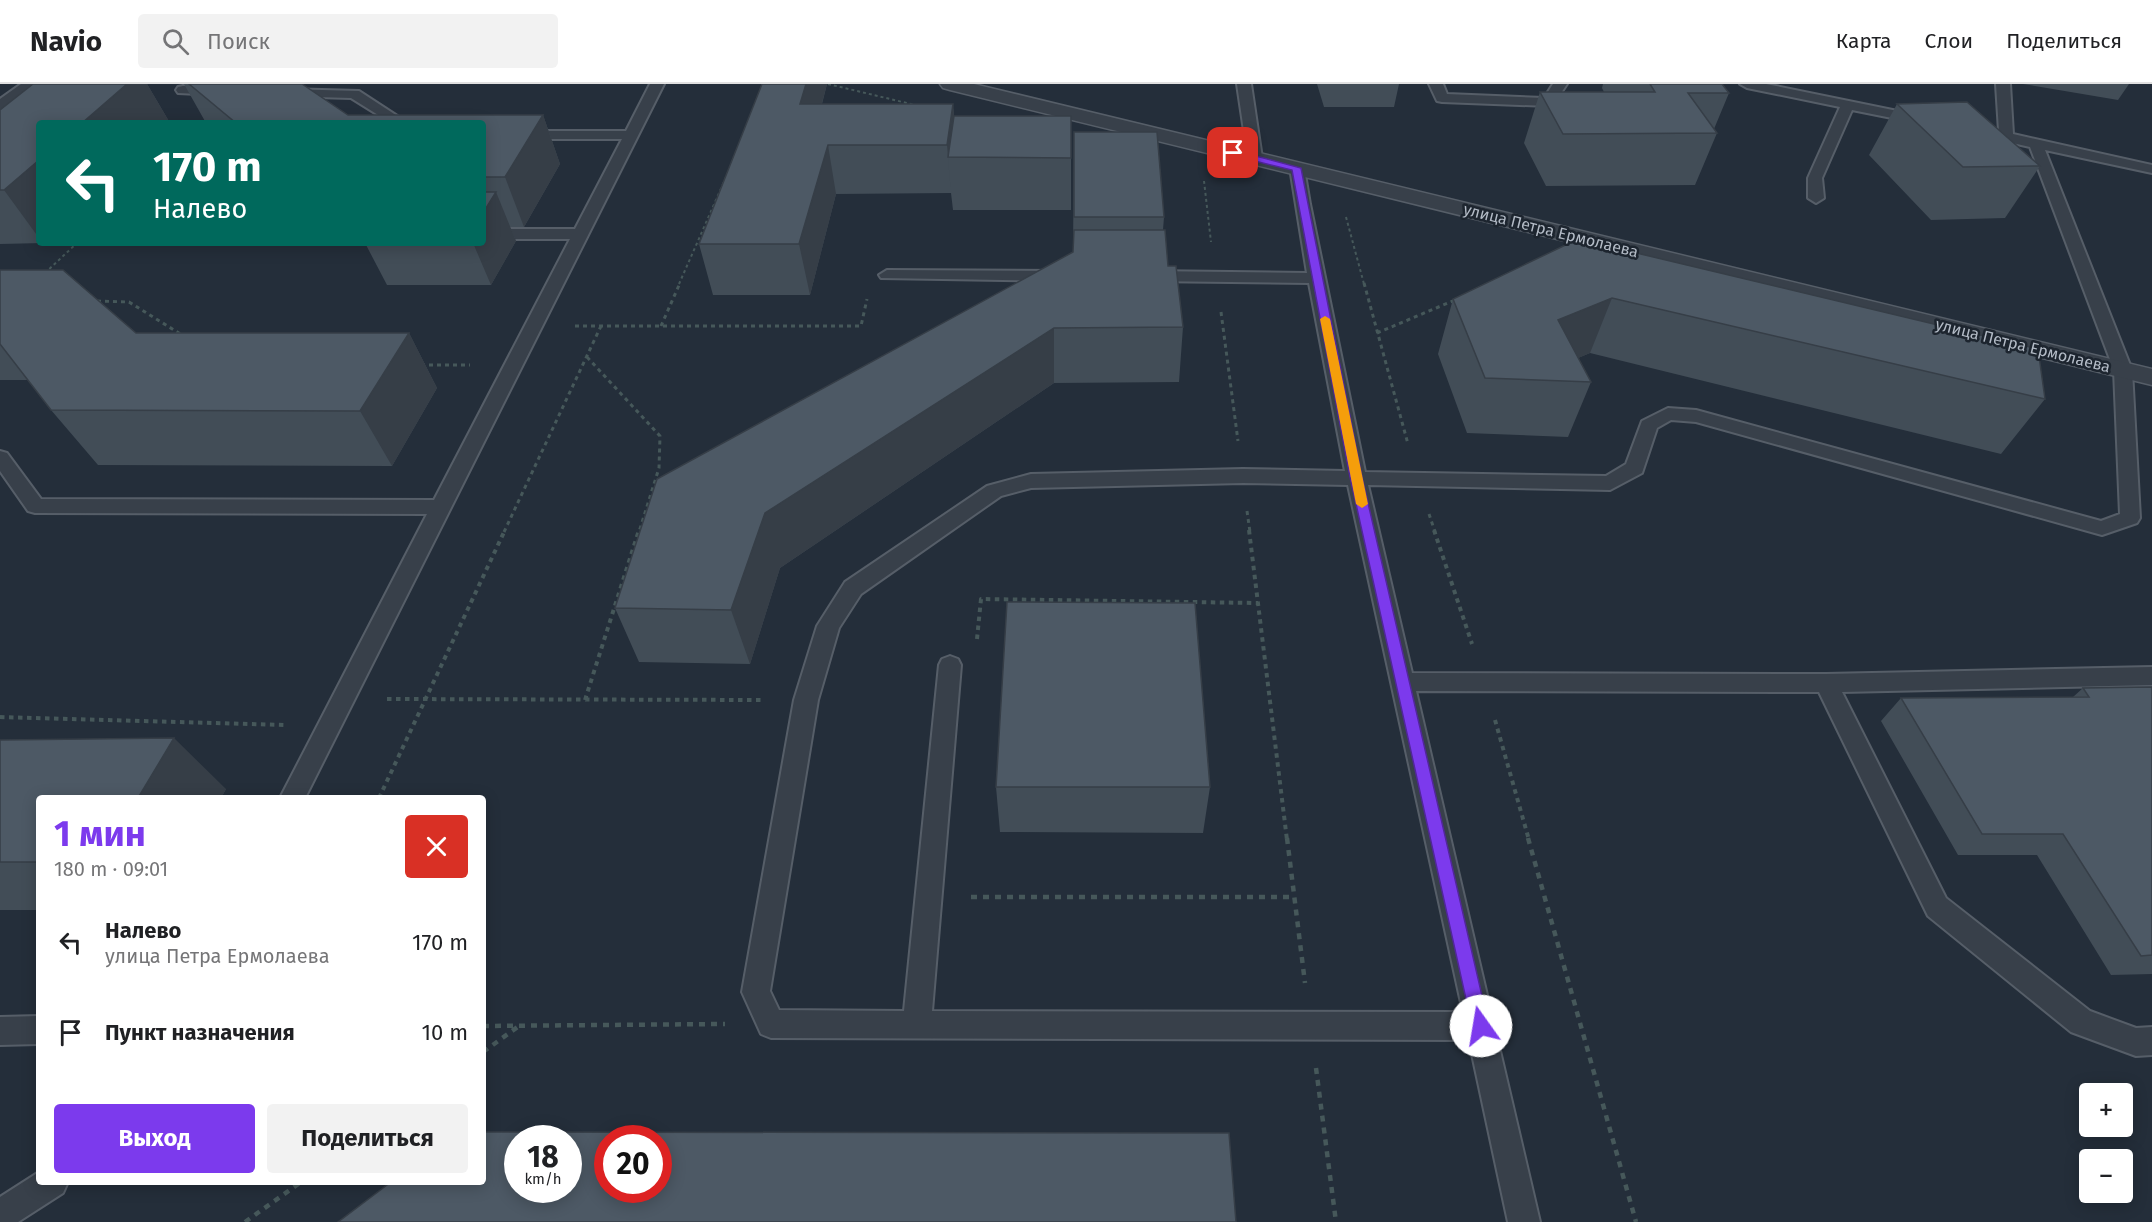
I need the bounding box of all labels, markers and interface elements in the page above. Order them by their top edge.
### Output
search box [138,14,558,68]
text: Navio [30,25,102,58]
icon: search [159,25,192,58]
text: Поиск [207,28,270,55]
text: Карта [1836,28,1892,54]
text: Слои [1925,28,1973,54]
text: Поделиться [2006,28,2122,54]
pin [1207,127,1258,178]
icon: arrive [1216,136,1249,169]
text: 170 m [153,142,262,192]
icon: left [54,144,132,222]
text: Налево [153,193,247,225]
street label: улица Петра Ермолаева [1461,200,1640,261]
street label: улица Петра Ермолаева [1933,315,2112,376]
text: 1 мин [54,812,146,856]
button: close [405,815,468,878]
text: 180 m · 09:01 [54,857,168,881]
text: Налево [105,917,181,944]
icon: left [54,926,87,959]
text: 170 m [412,929,468,956]
text: улица Петра Ермолаева [105,944,330,968]
position arrow [1449,994,1513,1058]
icon: arrive [54,1016,87,1049]
text: Пункт назначения [105,1019,295,1046]
text: 10 m [422,1019,468,1046]
map controls [2079,1083,2133,1203]
button: + [2079,1083,2133,1137]
button: Выход [54,1104,255,1173]
button: Поделиться [267,1104,468,1173]
speed limit sign: 20 [594,1125,672,1203]
text: 18 [527,1139,559,1175]
button: − [2079,1149,2133,1203]
text: km/h [524,1170,562,1188]

